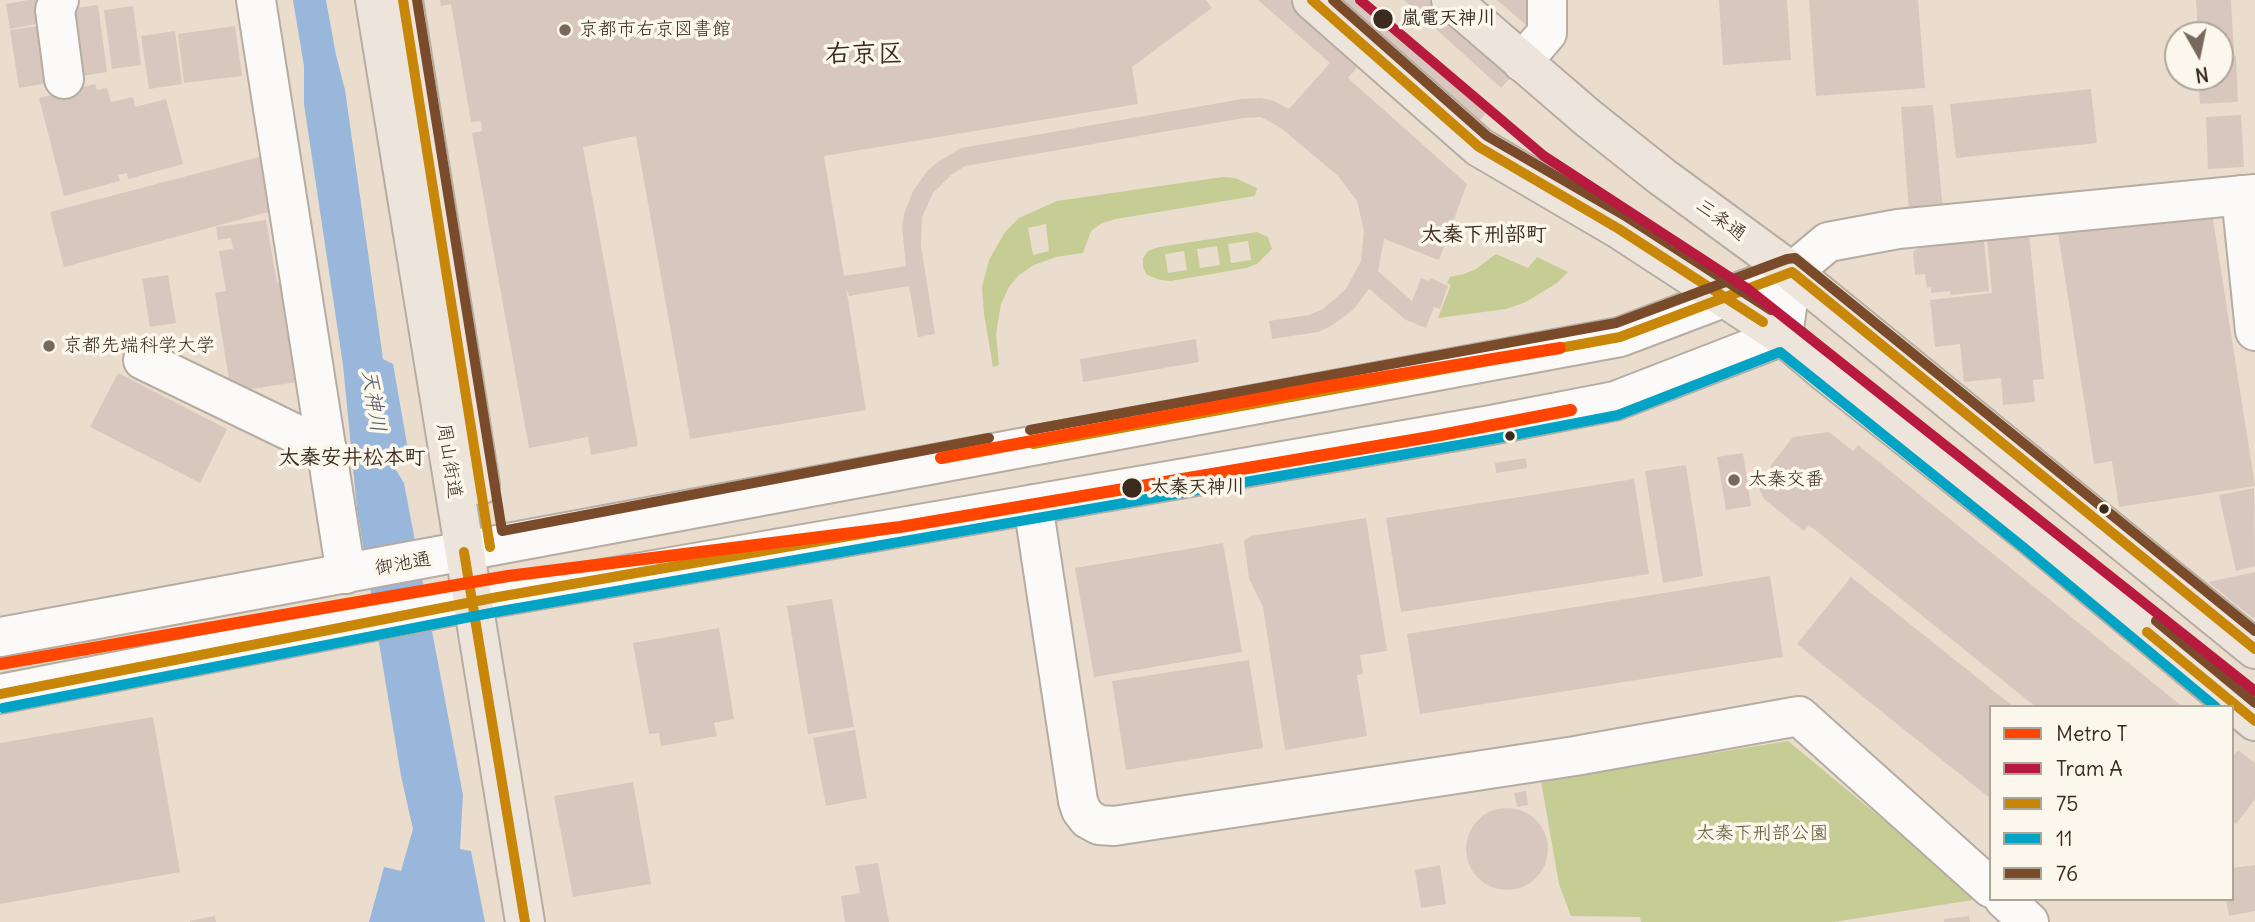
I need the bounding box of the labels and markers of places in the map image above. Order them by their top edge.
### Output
marker: 嵐電天神川 [1371,7,1395,31]
place label: 嵐電天神川 [1401,8,1496,30]
place label: 京都市右京図書館 [579,19,731,41]
marker: 京都市右京図書館 [557,22,573,38]
place label: 京都先端科学大学 [63,335,215,357]
marker: 京都先端科学大学 [41,338,57,354]
unlabelled marker [1503,429,1517,443]
place label: 太秦交番 [1748,469,1824,491]
marker: 太秦交番 [1726,472,1742,488]
marker: 太秦天神川 [1120,476,1144,500]
place label: 太秦天神川 [1150,477,1245,499]
unlabelled marker [2097,502,2111,516]

